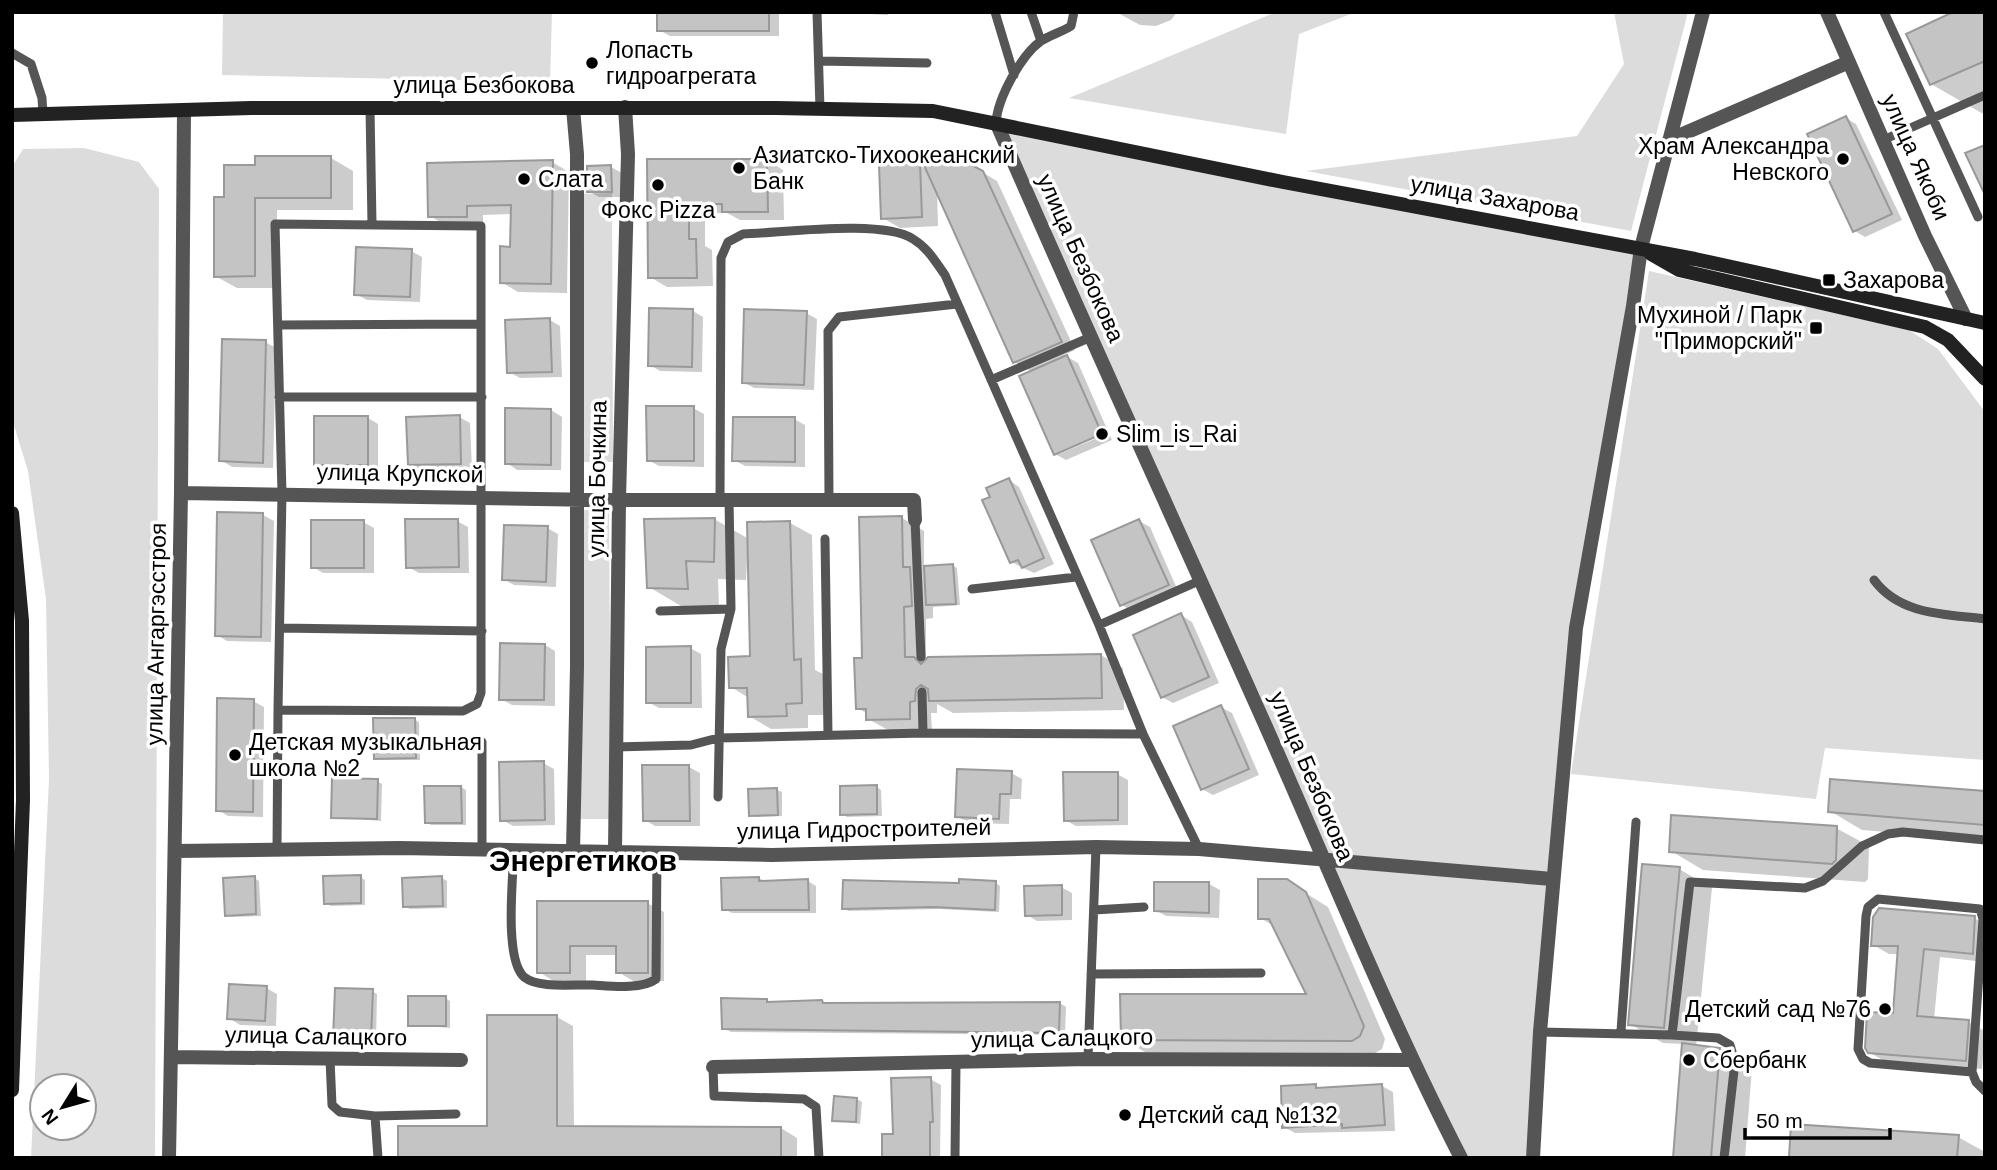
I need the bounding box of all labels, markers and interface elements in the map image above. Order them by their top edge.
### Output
place label: Лопасть гидроагрегата [606,37,756,89]
marker: Лопасть гидроагрегата [584,55,600,71]
street label: улица Безбокова [393,72,575,98]
street label: улица Якоби [1877,90,1955,224]
place label: Храм Александра Невского [1638,133,1829,185]
place label: Азиатско-Тихоокеанский Банк [753,142,1015,194]
marker: Храм Александра Невского [1835,151,1851,167]
marker: Азиатско-Тихоокеанский Банк [731,160,747,176]
place label: Слата [538,166,604,192]
street label: улица Безбокова [1032,170,1130,346]
street label: улица Захарова [1409,170,1581,226]
marker: Слата [516,171,532,187]
marker: Фокс Pizza [650,177,666,193]
place label: Фокс Pizza [601,197,716,223]
place label: Захарова [1843,267,1944,293]
marker: Захарова [1821,272,1837,288]
place label: Мухиной / Парк "Приморский" [1637,302,1803,354]
marker: Мухиной / Парк "Приморский" [1808,320,1824,336]
street label: улица Бочкина [583,400,611,558]
place label: Slim_is_Rai [1116,421,1237,447]
marker: Slim_is_Rai [1094,426,1110,442]
street label: улица Крупской [316,459,484,487]
street label: улица Ангаргэсстроя [141,522,171,746]
street label: улица Безбокова [1265,688,1359,865]
place label: Детская музыкальная школа №2 [249,729,482,781]
marker: Детская музыкальная школа №2 [227,747,243,763]
street label: улица Гидростроителей [737,814,991,844]
district label: Энергетиков [489,844,677,877]
place label: Детский сад №76 [1685,996,1871,1022]
marker: Детский сад №76 [1877,1001,1893,1017]
street label: улица Салацкого [225,1021,407,1051]
street label: улица Салацкого [971,1023,1153,1053]
place label: Сбербанк [1703,1047,1807,1073]
marker: Сбербанк [1681,1052,1697,1068]
north arrow [28,1072,98,1142]
scale bar [1745,1096,1890,1140]
place label: Детский сад №132 [1139,1102,1338,1128]
text: N [37,1105,62,1129]
marker: Детский сад №132 [1117,1107,1133,1123]
text: 50 m [1756,1109,1803,1132]

